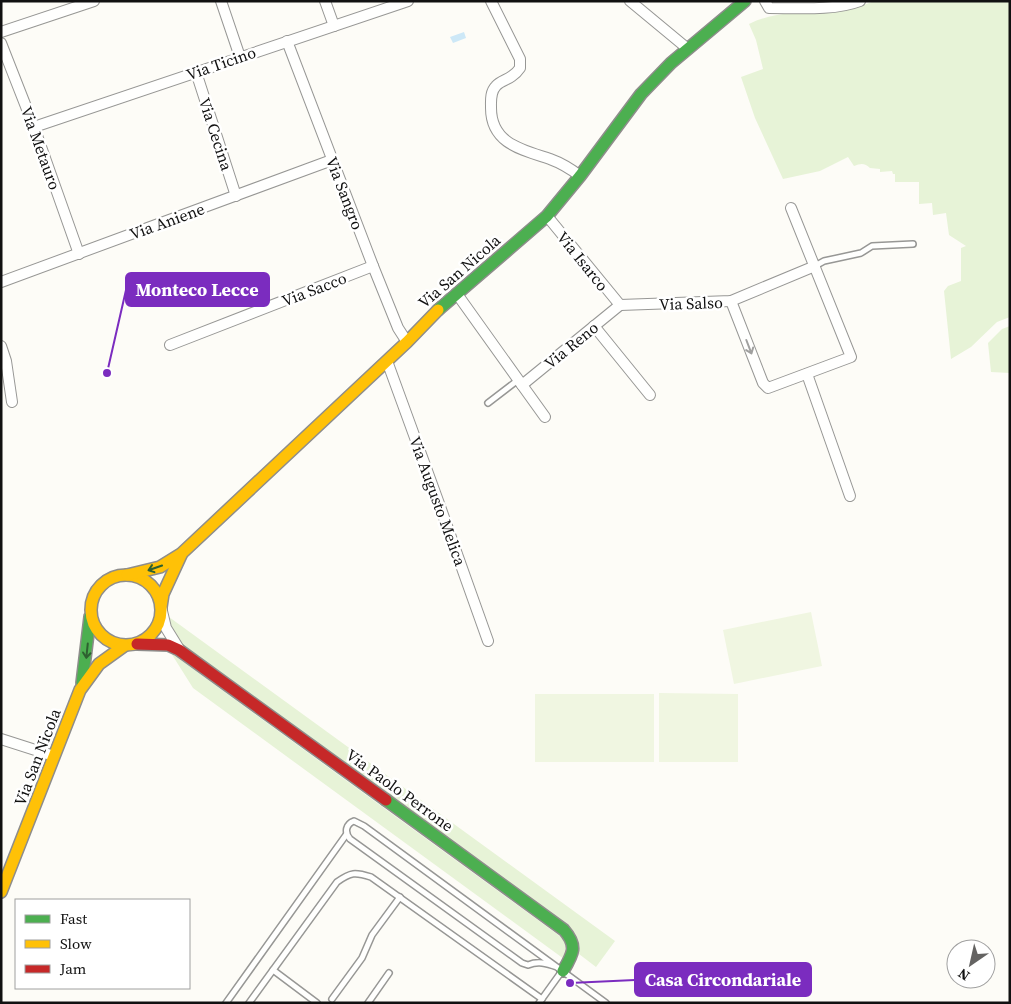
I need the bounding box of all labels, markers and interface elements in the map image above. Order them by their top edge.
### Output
street label: Via Ticino [183,41,259,85]
street label: Via Cecina [194,95,238,174]
street label: Via Metauro [16,103,66,193]
street label: Via Sangro [321,153,369,233]
street label: Via Aniene [127,197,207,245]
street label: Via Isarco [552,227,614,296]
street label: Via San Nicola [413,229,505,313]
street label: Via Sacco [278,267,350,311]
callout: Monteco Lecce [126,273,269,306]
text: Monteco Lecce [135,277,259,302]
street label: Via Salso [659,291,723,315]
street label: Via Reno [539,316,603,374]
one-way arrow [744,339,754,354]
street label: Via Augusto Melica [404,433,472,570]
one-way arrow [148,564,164,573]
one-way arrow [82,643,91,659]
street label: Via San Nicola [8,704,66,809]
street label: Via Paolo Perrone [342,744,458,836]
legend [15,899,190,989]
text: Fast [60,908,87,929]
text: Slow [60,933,92,954]
north arrow [946,939,996,989]
text: Jam [59,958,87,979]
callout: Casa Circondariale [635,963,811,996]
text: N [954,964,974,986]
text: Casa Circondariale [645,967,801,992]

